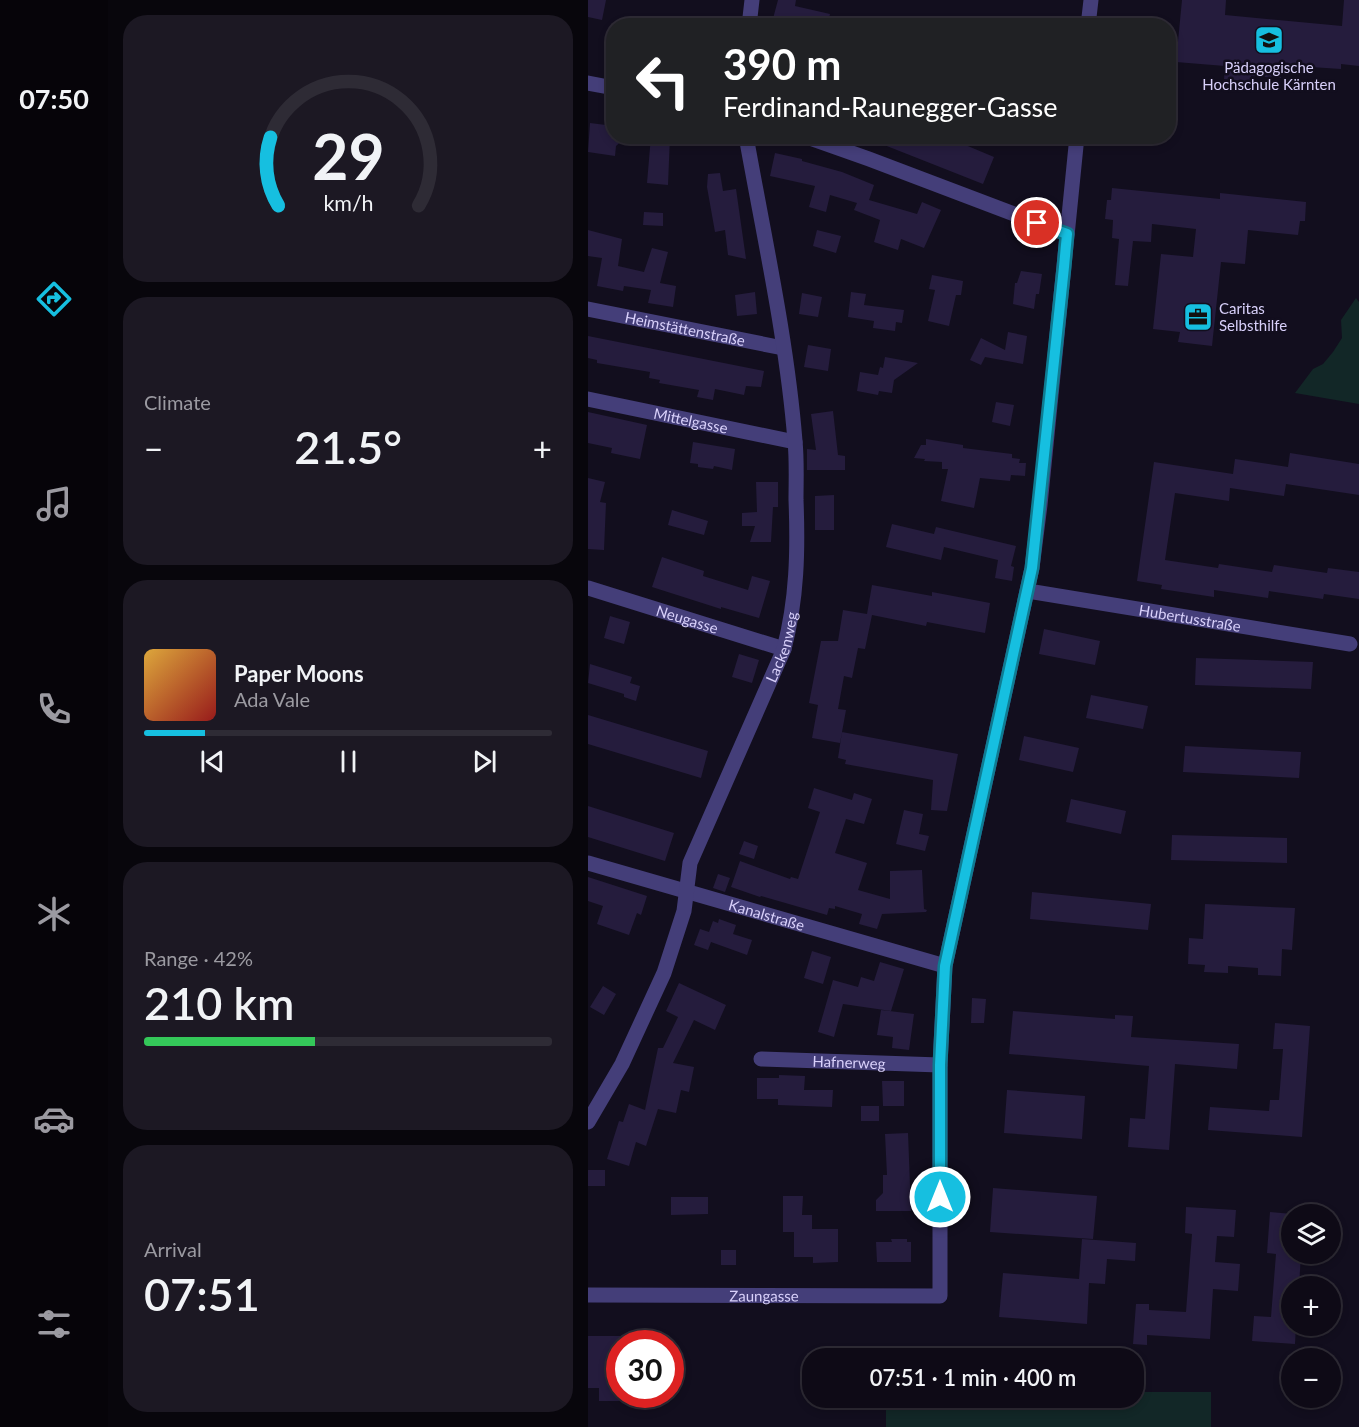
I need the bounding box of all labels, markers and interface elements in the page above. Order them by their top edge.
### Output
school or university icon: Pädagogische Hochschule Kärnten [1253,24,1285,56]
text: 390 m [723,39,841,89]
icon: left [624,42,702,120]
place label: Pädagogische Hochschule Kärnten [1202,58,1336,93]
text: 07:50 [19,82,89,115]
text: Ferdinand-Raunegger-Gasse [723,90,1058,123]
text: 29 [312,118,384,193]
text: km/h [323,190,373,216]
pin [1011,197,1062,248]
icon: arrive [1020,206,1053,239]
icon: directions [33,278,75,320]
place label: Caritas Selbsthilfe [1219,299,1287,334]
office icon: Caritas Selbsthilfe [1182,301,1214,333]
street label: Heimstättenstraße [623,308,747,349]
text: Climate [144,390,211,414]
street label: Mittelgasse [652,404,730,437]
text: 21.5° [294,420,402,474]
text: − [144,428,163,468]
text: + [533,428,552,468]
icon: music [33,483,75,525]
street label: Hubertusstraße [1137,600,1242,635]
street label: Neugasse [654,601,720,637]
street label: Lackenweg [762,610,801,685]
text: Paper Moons [234,660,364,687]
text: Ada Vale [234,687,310,711]
icon: phone [33,688,75,730]
icon: previous [196,745,229,778]
icon: pause [332,745,365,778]
icon: next [468,745,501,778]
icon: climate [33,893,75,935]
street label: Kanalstraße [727,895,807,934]
text: Range · 42% [144,946,253,970]
text: 210 km [144,976,294,1030]
street label: Hafnerweg [812,1052,886,1072]
icon: car [33,1098,75,1140]
position arrow [908,1165,972,1229]
map controls [1281,1204,1341,1408]
button: layers [1281,1204,1341,1264]
text: Arrival [144,1237,202,1261]
text: 07:51 [144,1267,260,1321]
button: + [1281,1276,1341,1336]
street label: Zaungasse [729,1286,799,1305]
icon: filters [33,1303,75,1345]
speed limit sign: 30 [606,1330,684,1408]
button: − [1281,1348,1341,1408]
text: 07:51 · 1 min · 400 m [870,1364,1076,1391]

